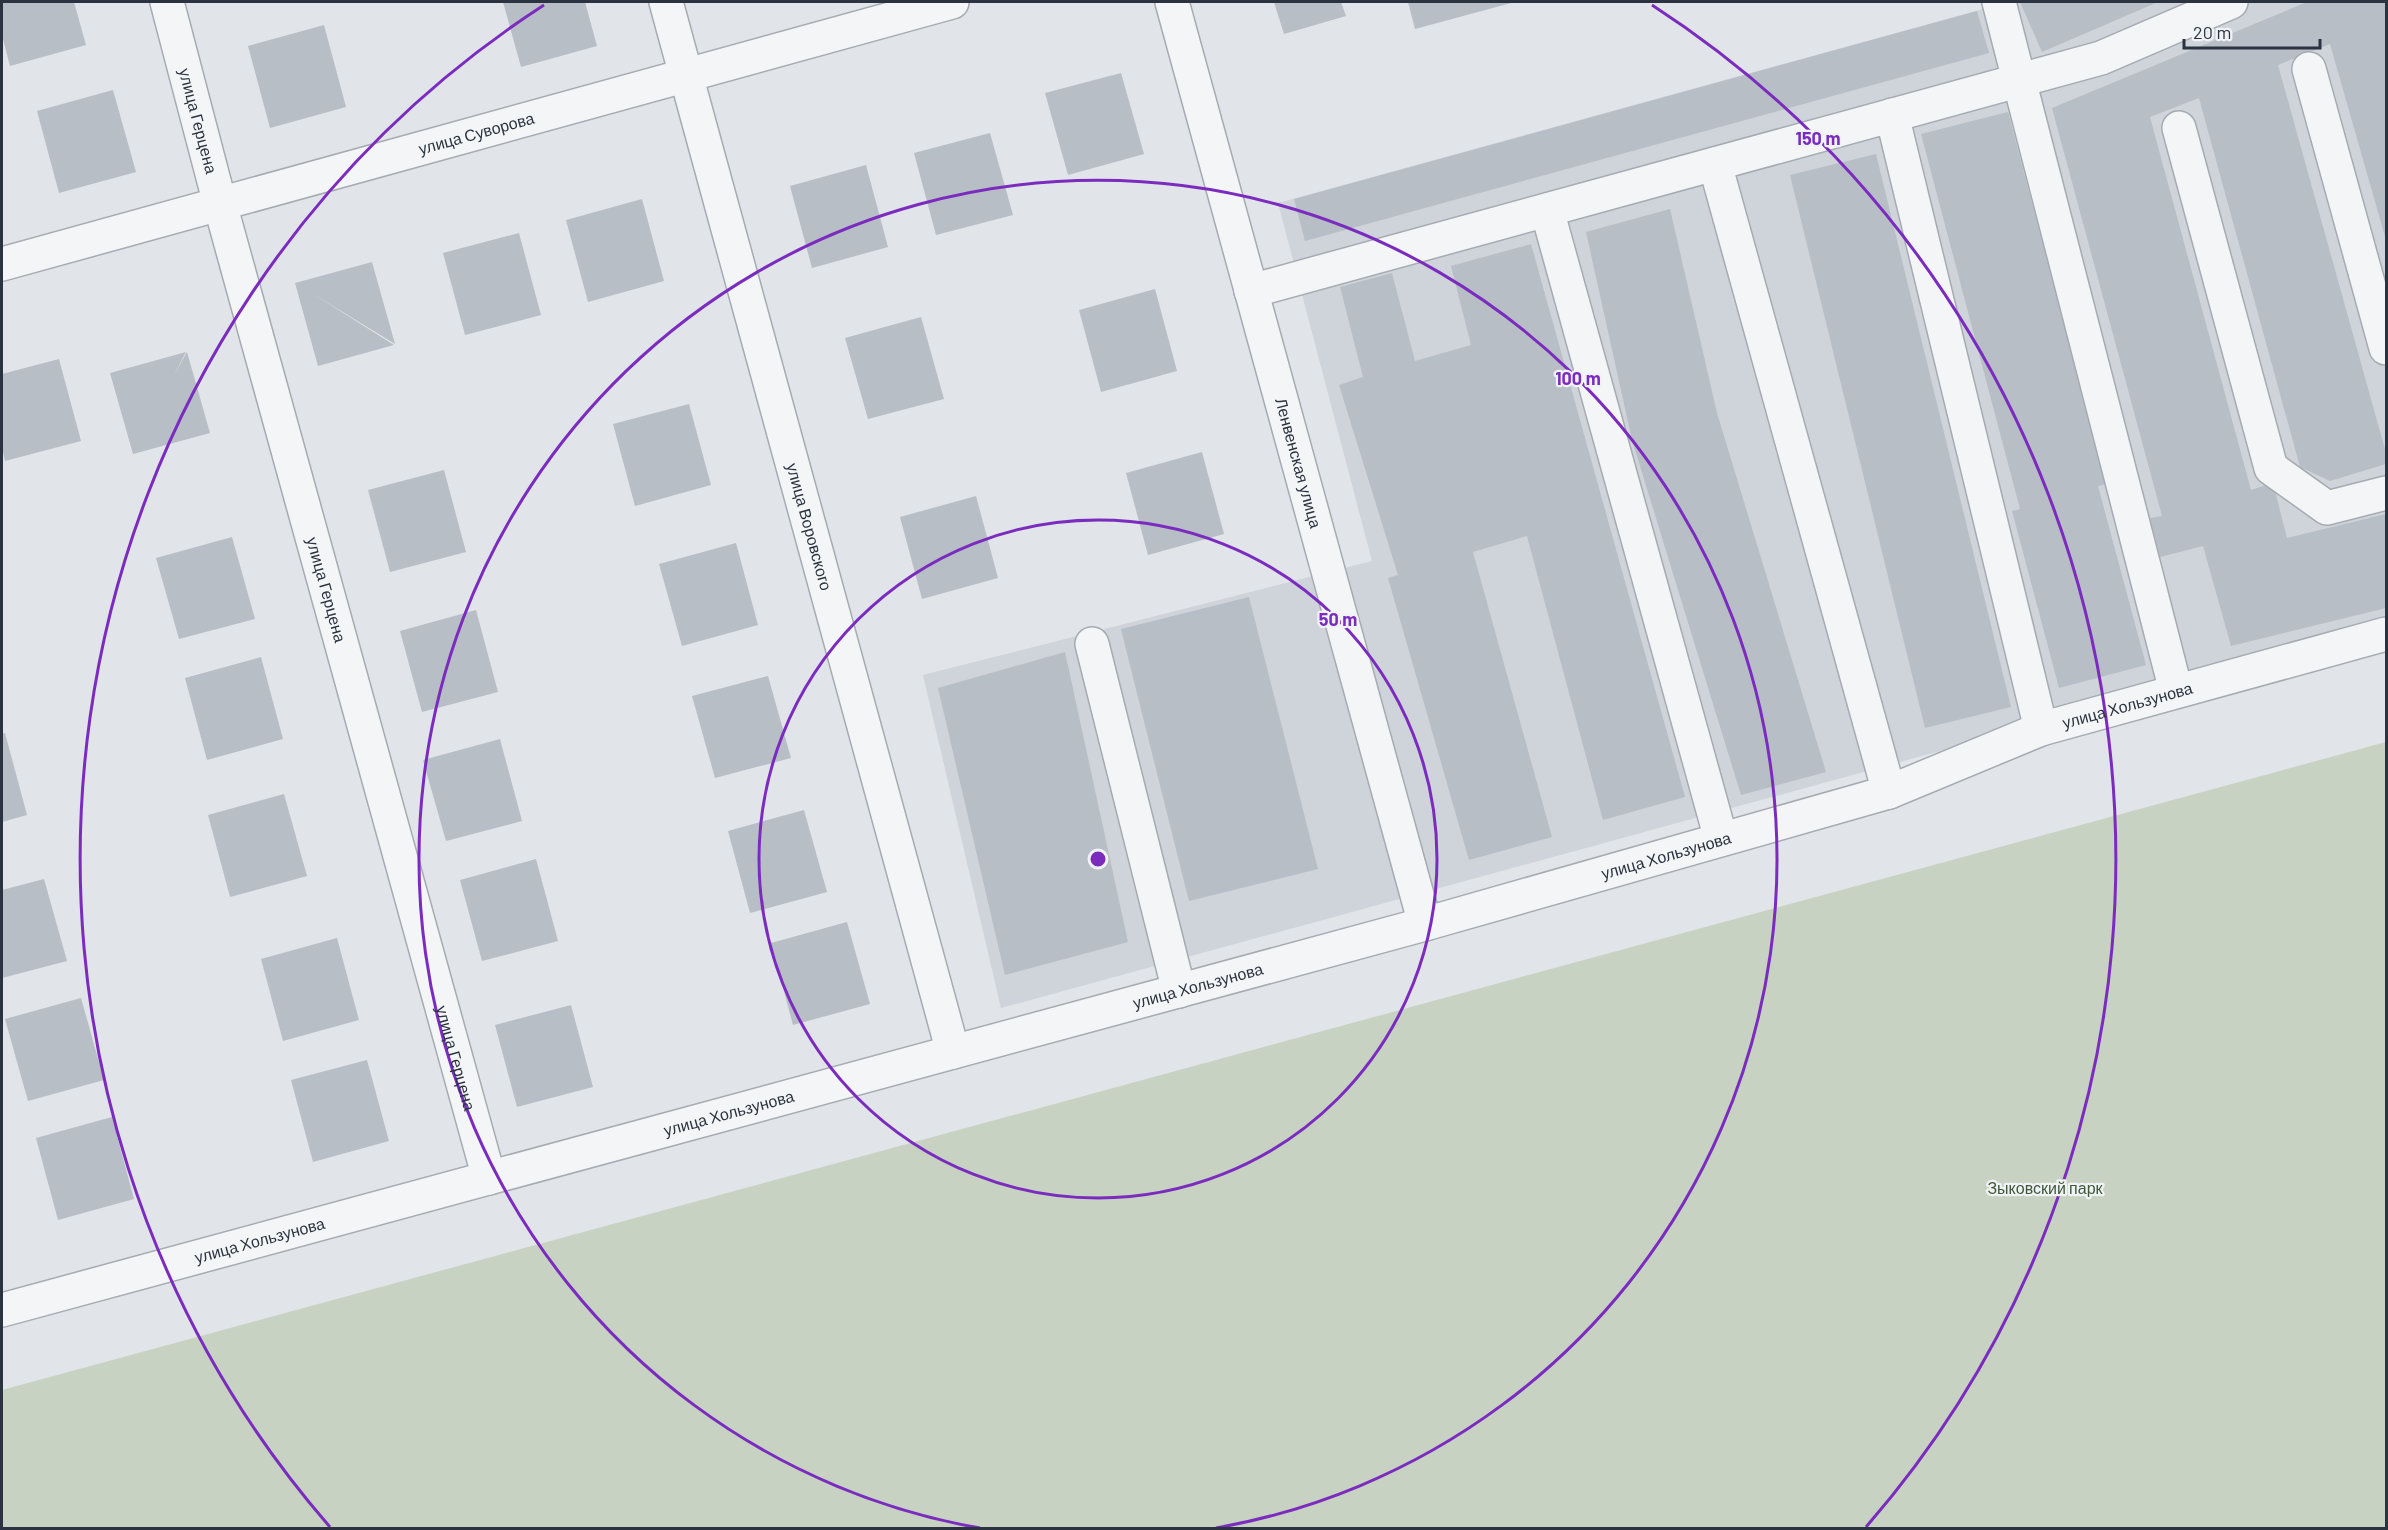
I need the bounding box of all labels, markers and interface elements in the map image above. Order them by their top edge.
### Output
scale bar [2184,12,2320,50]
text: 20 m [2193,21,2231,43]
street label: улица Герцена [176,66,222,176]
street label: улица Суворова [416,108,536,158]
text: 150 m [1796,127,1840,149]
text: 100 m [1555,367,1601,389]
street label: Ленвенская улица [1272,395,1326,530]
street label: улица Воровского [783,461,836,593]
street label: улица Герцена [303,535,351,644]
text: 50 m [1319,608,1357,630]
street label: улица Хользунова [2060,678,2195,732]
street label: улица Хользунова [1599,827,1733,882]
centre of rings [1088,849,1108,869]
street label: улица Хользунова [1130,958,1265,1012]
street label: улица Герцена [433,1003,480,1113]
street label: улица Хользунова [661,1086,796,1139]
park label: Зыковский парк [1987,1178,2104,1197]
street label: улица Хользунова [192,1213,327,1266]

